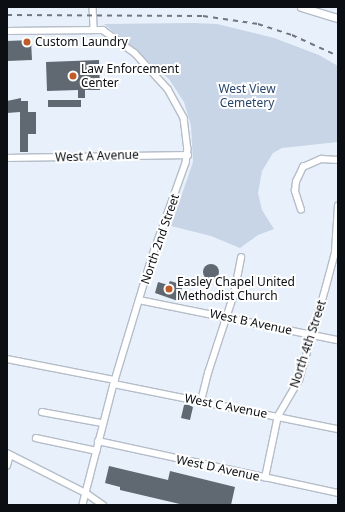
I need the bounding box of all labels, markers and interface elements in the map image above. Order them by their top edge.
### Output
place label: Custom Laundry [35,35,128,49]
marker: Custom Laundry [22,37,32,47]
place label: Law Enforcement Center [81,62,179,90]
marker: Law Enforcement Center [68,71,78,81]
park label: West View Cemetery [218,82,276,110]
street label: West A Avenue [55,147,139,165]
street label: North 2nd Street [138,192,182,286]
place label: Easley Chapel United Methodist Church [177,275,295,303]
marker: Easley Chapel United Methodist Church [164,284,174,294]
street label: North 4th Street [287,298,329,390]
street label: West B Avenue [208,306,294,338]
street label: West C Avenue [184,391,268,421]
street label: West D Avenue [175,452,261,484]

